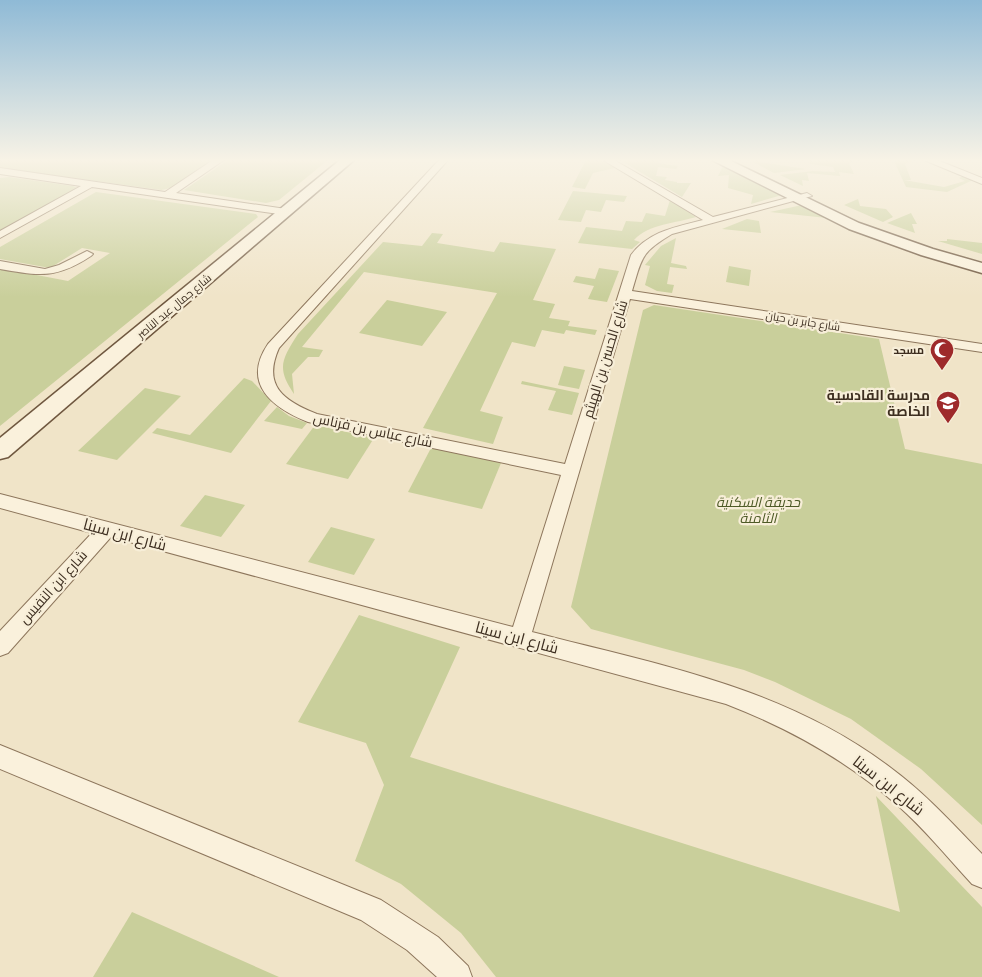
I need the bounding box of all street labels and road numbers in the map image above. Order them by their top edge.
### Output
street label: شارع جمال عبد الناصر [133,271,215,343]
street label: شارع الحسن بن الهيثم [579,298,632,420]
street label: شارع جابر بن حيان [765,308,841,335]
street label: شارع عباس بن فرناس [312,409,434,451]
street label: شارع ابن سينا [81,513,169,557]
street label: شارع ابن النفيس [15,546,91,628]
street label: شارع ابن سينا [473,616,561,660]
street label: شارع ابن سينا [848,751,929,821]

